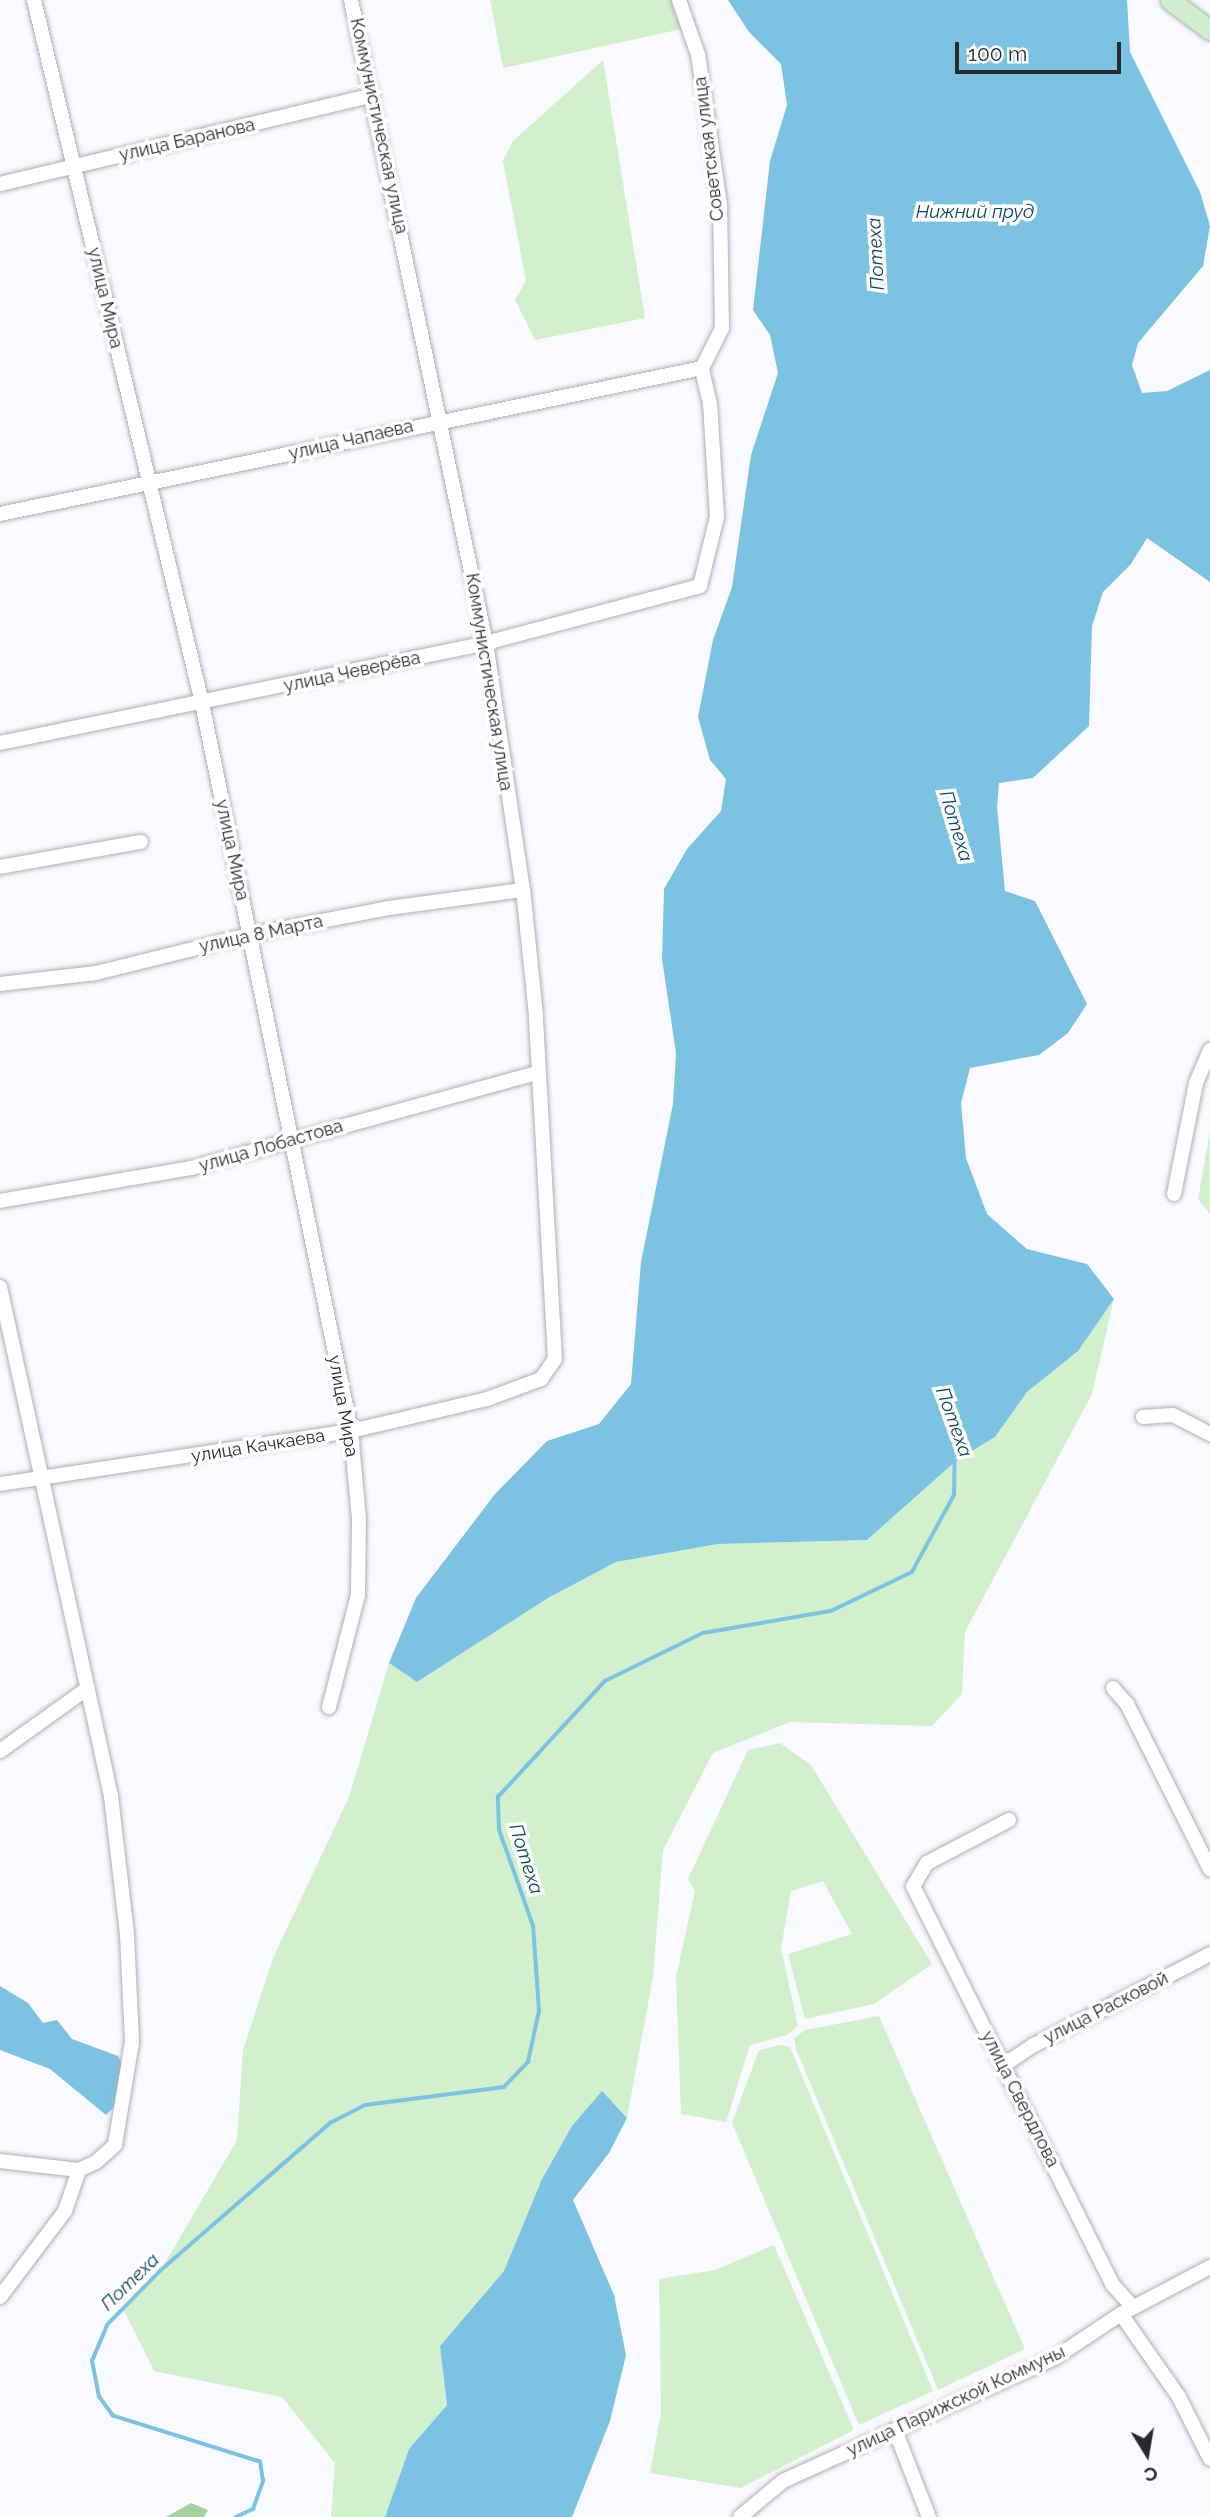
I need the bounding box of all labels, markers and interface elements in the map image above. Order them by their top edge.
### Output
street label: Коммунистическая улица [346,16,412,236]
scale bar [958,28,1124,72]
text: 100 m [968,41,1027,66]
street label: Советская улица [689,75,729,223]
street label: улица Баранова [117,114,257,166]
water label: Нижний пруд [916,201,1034,223]
water label: Потеха [863,217,889,291]
street label: улица Мира [83,245,127,351]
street label: улица Чапаева [287,415,415,465]
street label: Коммунистическая улица [461,571,517,793]
street label: улица Чеверёва [282,647,422,697]
water label: Потеха [934,788,978,864]
street label: улица Мира [211,797,253,903]
street label: улица 8 Марта [197,910,325,958]
street label: улица Лобастова [197,1115,345,1177]
street label: улица Мира [323,1353,363,1459]
water label: Потеха [931,1384,977,1460]
street label: улица Качкаева [190,1425,326,1467]
water label: Потеха [504,1821,548,1897]
street label: улица Расковой [1040,1967,1172,2049]
street label: улица Свердлова [976,2027,1064,2171]
water label: Потеха [96,2249,164,2315]
street label: улица Парижской Коммуны [844,2341,1068,2461]
north arrow [1112,2419,1182,2489]
text: С [1143,2463,1160,2487]

